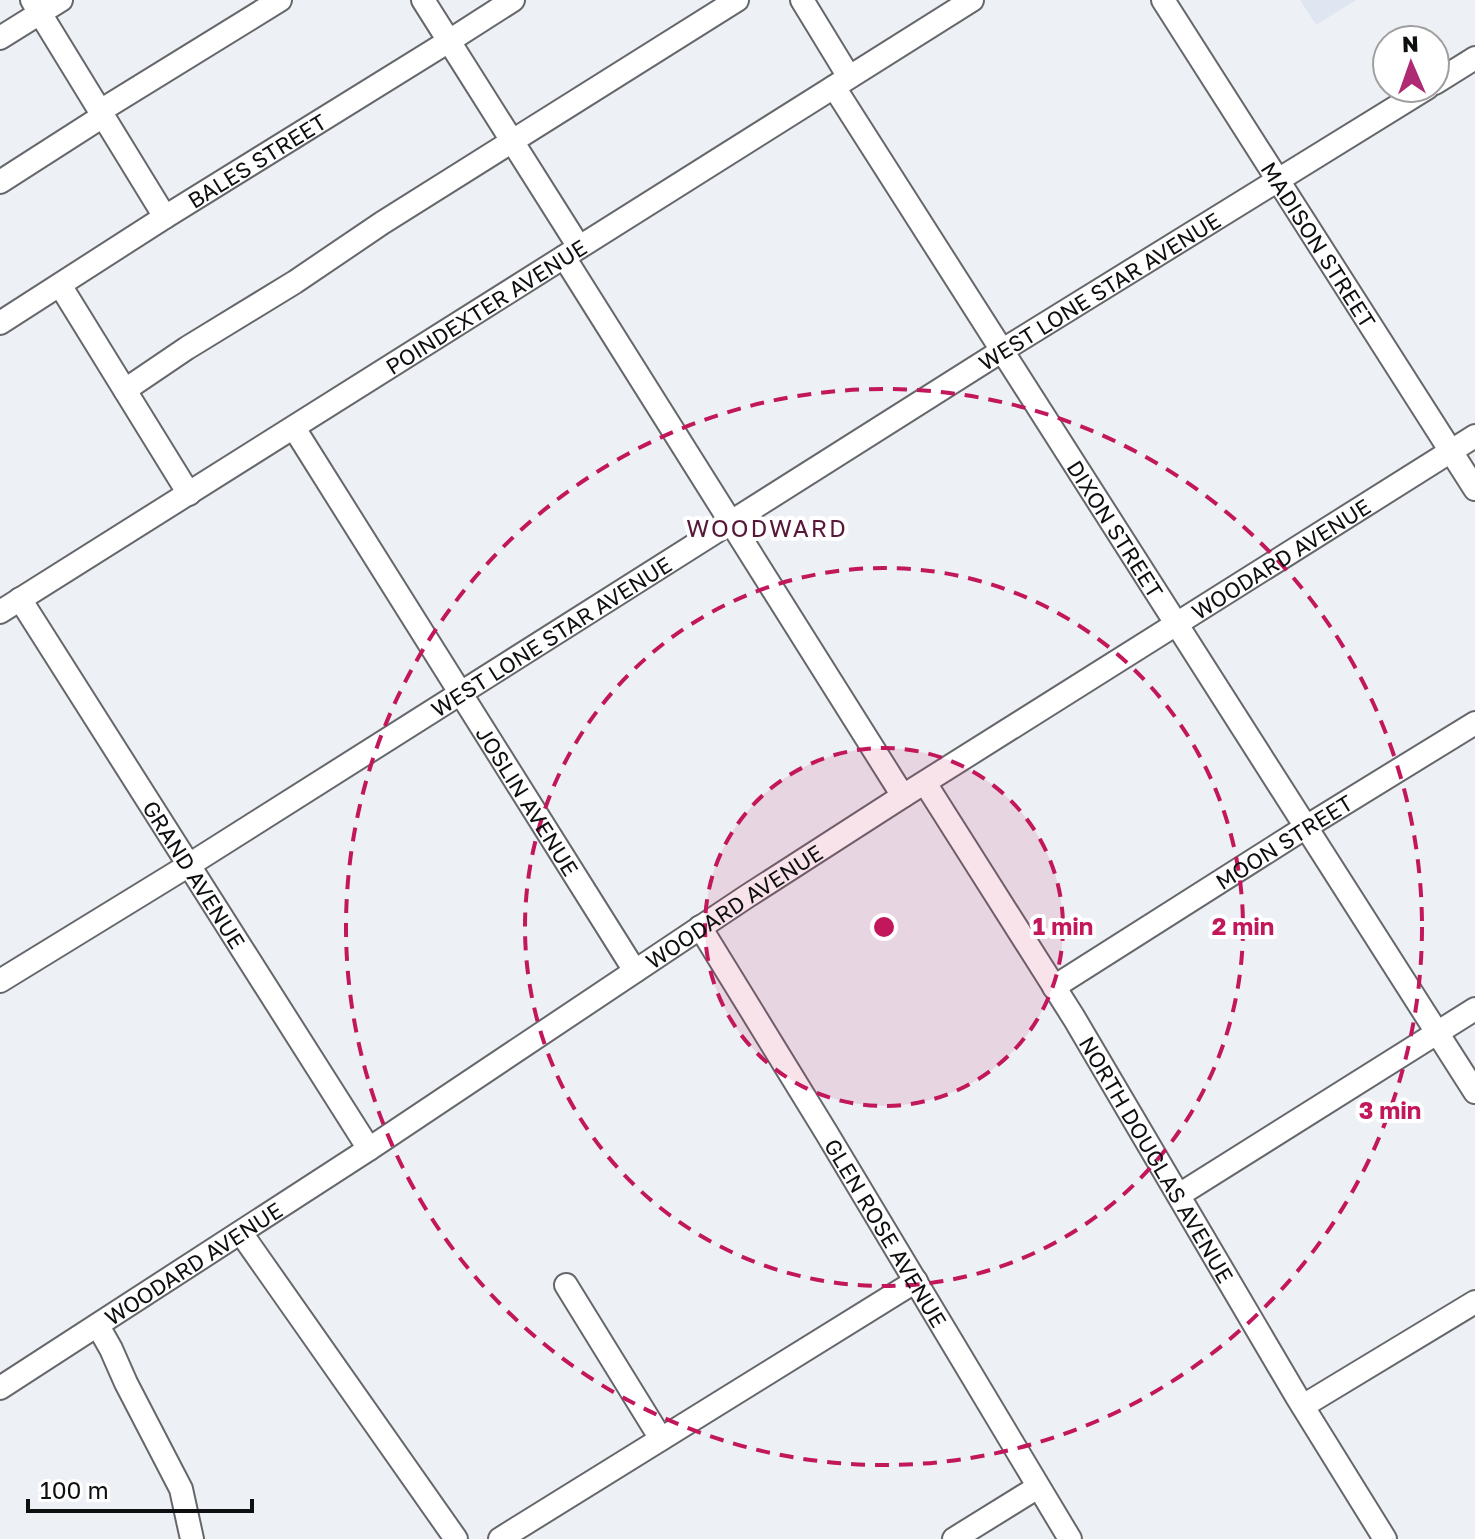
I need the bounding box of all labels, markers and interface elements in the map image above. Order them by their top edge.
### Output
north arrow [1371,24,1451,104]
text: N [1401,30,1419,57]
street label: BALES STREET [183,107,331,213]
street label: MADISON STREET [1256,156,1382,333]
street label: WEST LONE STAR AVENUE [973,206,1225,376]
street label: POINDEXTER AVENUE [380,233,591,380]
street label: DIXON STREET [1062,455,1170,603]
street label: WOODARD AVENUE [1186,492,1375,625]
district label: WOODWARD [686,513,848,542]
street label: WEST LONE STAR AVENUE [426,550,676,722]
street label: JOSLIN AVENUE [471,721,585,880]
street label: MOON STREET [1210,788,1358,895]
street label: GRAND AVENUE [138,795,252,953]
street label: WOODARD AVENUE [640,838,827,974]
text: 1 min [1033,911,1093,940]
text: 2 min [1212,911,1274,940]
centre of rings [870,913,898,941]
street label: NORTH DOUGLAS AVENUE [1074,1031,1240,1287]
text: 3 min [1359,1095,1421,1124]
street label: GLEN ROSE AVENUE [819,1133,953,1332]
street label: WOODARD AVENUE [99,1196,287,1330]
scale bar [28,1463,252,1513]
text: 100 m [40,1475,109,1504]

